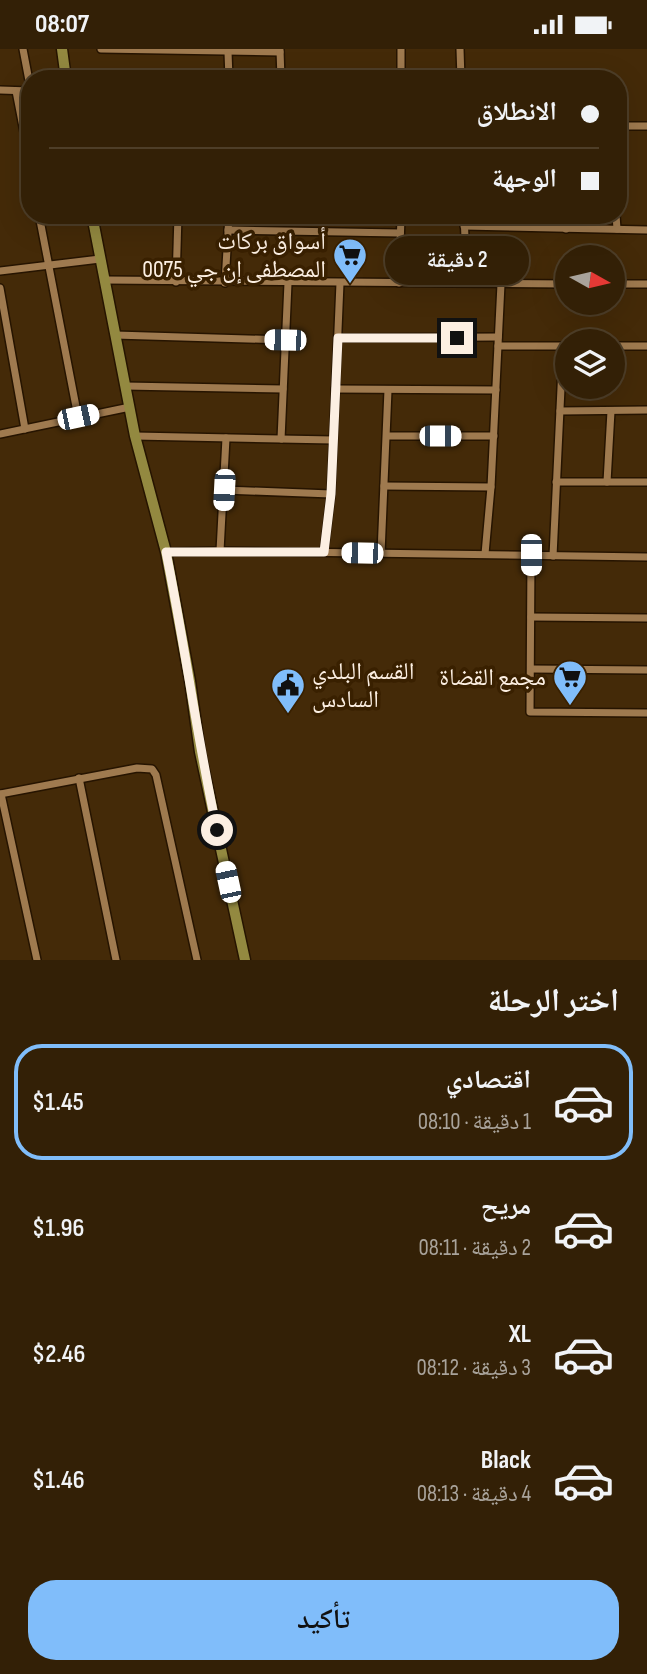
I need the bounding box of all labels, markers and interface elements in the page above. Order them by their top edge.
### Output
text: 08:07 [35,9,89,40]
text: الانطلاق [477,97,557,128]
text: الوجهة [492,164,557,195]
place label: أسواق بركات المصطفی إن جي 0075 [142,227,326,288]
supermarket icon: أسواق بركات المصطفی إن جي 0075 [331,236,369,285]
callout: 2 دقيقة [385,237,529,285]
north arrow [555,245,625,315]
map controls [555,245,625,399]
text: 2 دقيقة [426,246,488,274]
route end [441,322,473,354]
car [264,329,307,351]
button: layers [555,329,625,399]
car [56,402,101,432]
car [420,426,462,447]
car [213,468,236,512]
car [521,534,542,576]
car [341,542,384,564]
place label: القسم البلدي السادس [312,657,414,714]
supermarket icon: مجمع القضاة [551,658,589,707]
place label: مجمع القضاة [439,663,546,692]
public building icon: القسم البلدي السادس [269,666,307,715]
route start [201,814,233,846]
car [214,859,243,905]
text: اختر الرحلة [488,982,619,1021]
text: اقتصادي [446,1065,531,1096]
icon: car [552,1071,615,1134]
text: $1.45 [32,1087,84,1118]
text: 1 دقيقة · 08:10 [418,1108,531,1136]
text: مريح [481,1191,531,1222]
icon: car [552,1197,615,1260]
text: $1.96 [32,1213,84,1244]
text: 2 دقيقة · 08:11 [418,1234,531,1262]
text: XL [509,1319,531,1350]
icon: car [552,1323,615,1386]
text: $2.46 [32,1339,85,1370]
text: 3 دقيقة · 08:12 [417,1354,531,1382]
text: Black [481,1445,531,1476]
icon: car [552,1449,615,1512]
text: $1.46 [32,1465,85,1496]
text: 4 دقيقة · 08:13 [417,1480,531,1508]
button: تأكيد [28,1580,619,1660]

